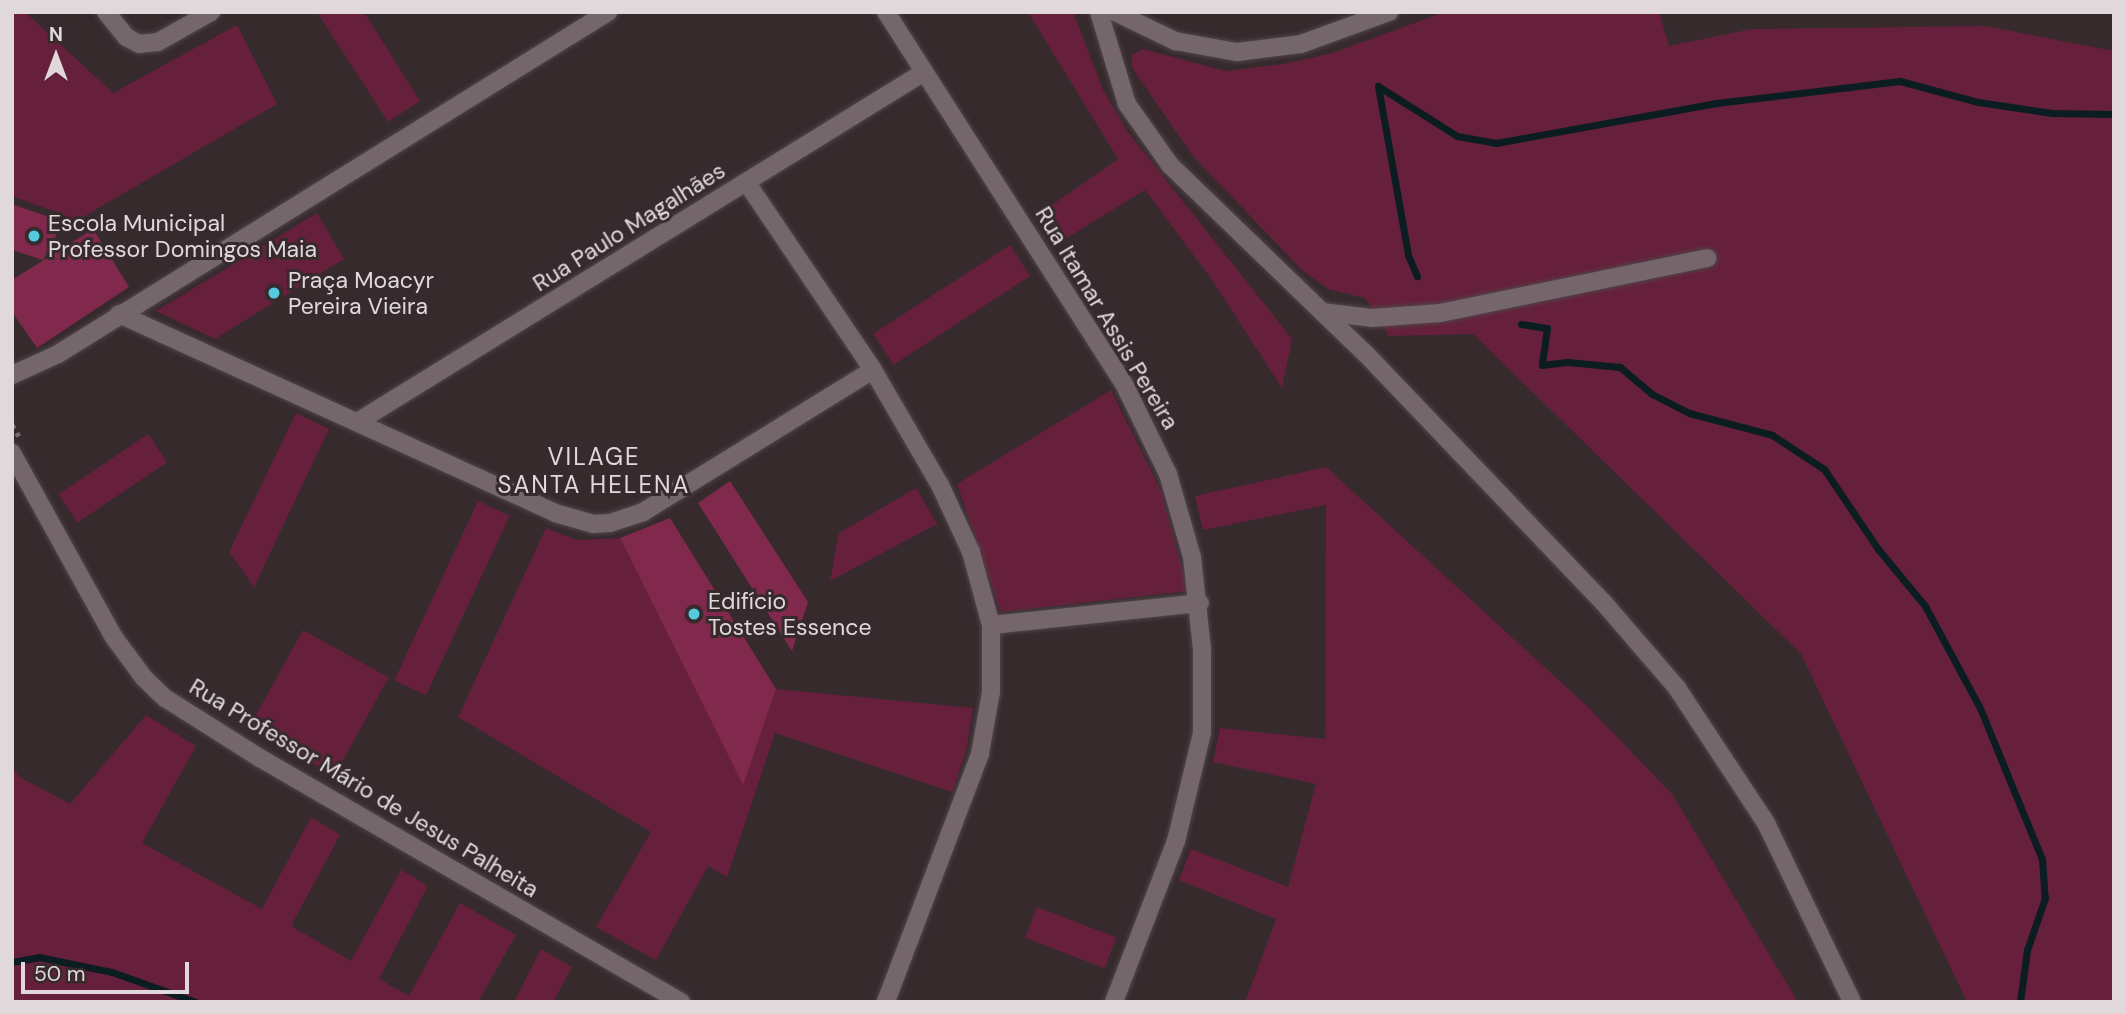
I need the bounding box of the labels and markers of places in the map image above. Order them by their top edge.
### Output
place label: Escola Municipal Professor Domingos Maia [48,209,317,263]
marker: Escola Municipal Professor Domingos Maia [26,228,42,244]
place label: Praça Moacyr Pereira Vieira [288,266,434,320]
marker: Praça Moacyr Pereira Vieira [266,285,282,301]
place label: Edifício Tostes Essence [708,587,872,641]
marker: Edifício Tostes Essence [686,606,702,622]

